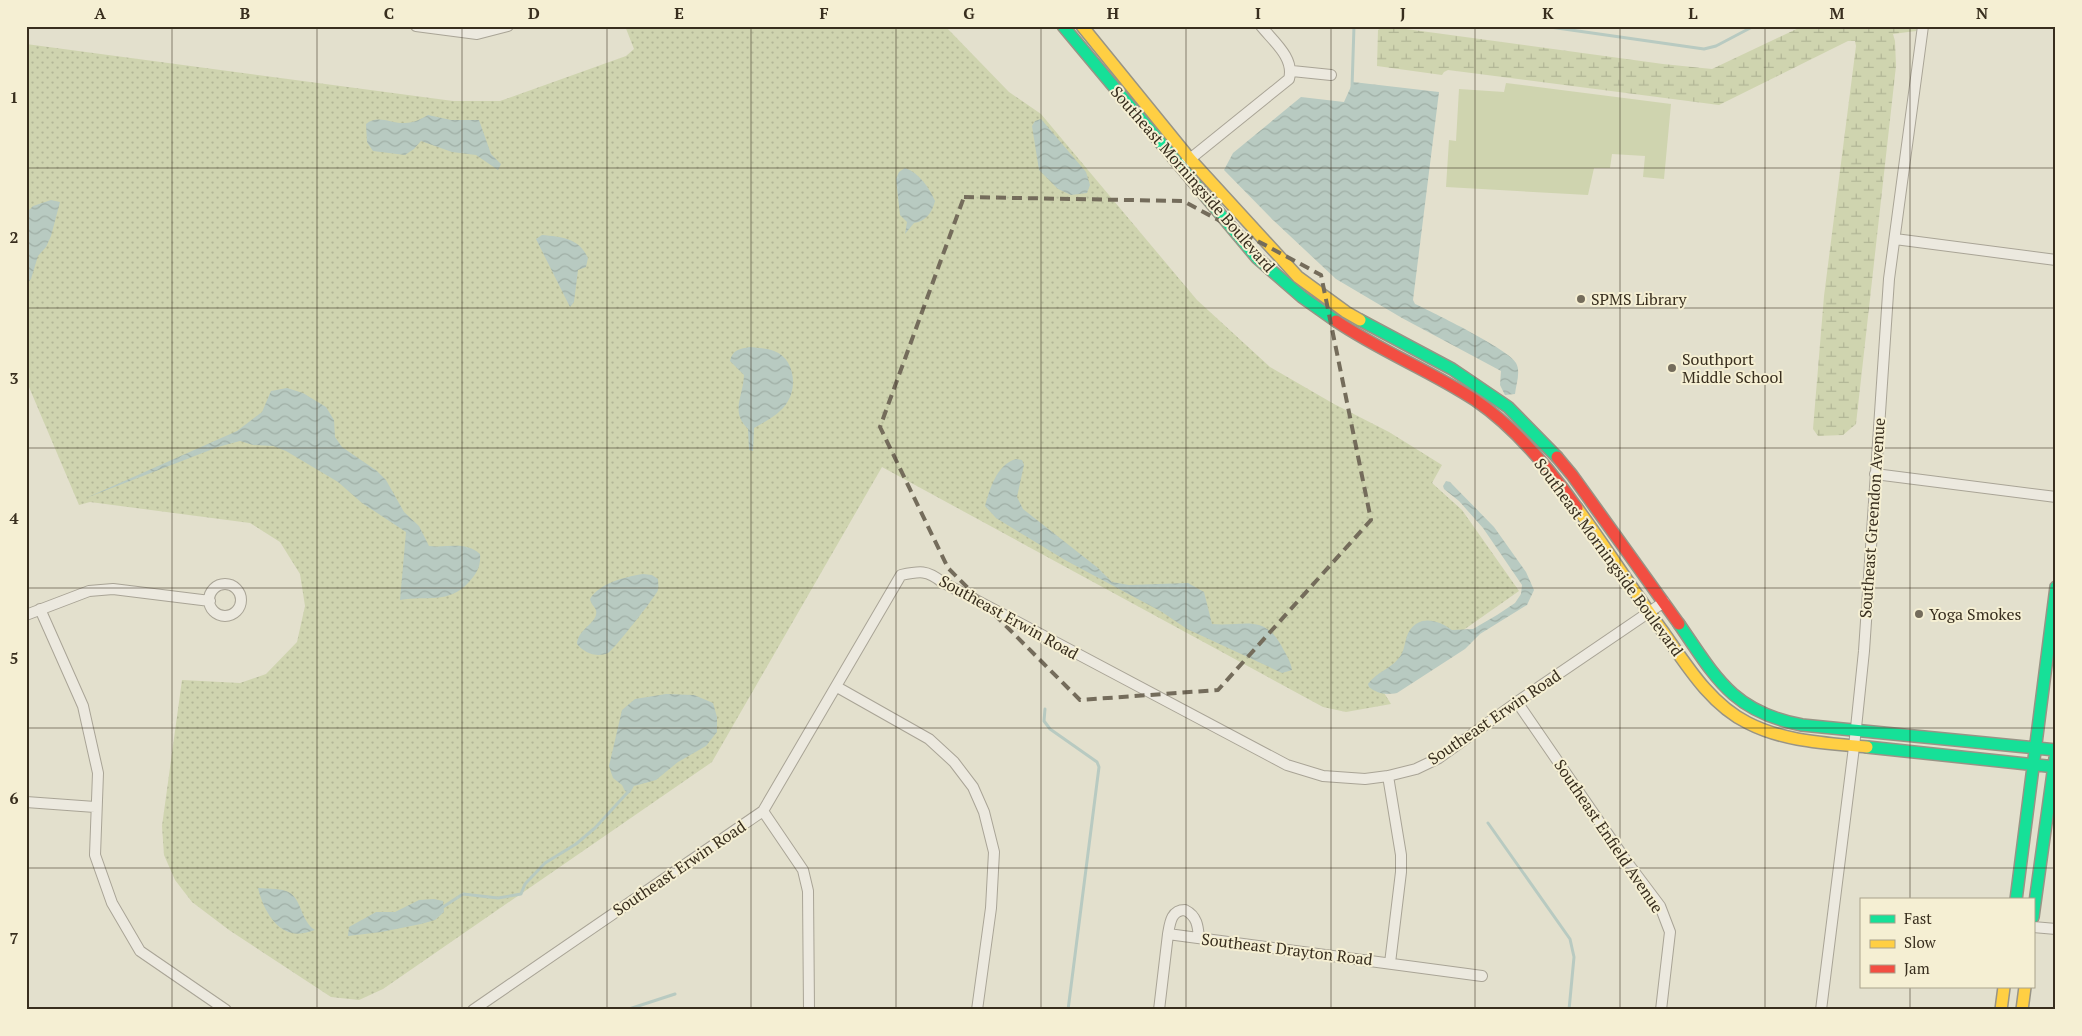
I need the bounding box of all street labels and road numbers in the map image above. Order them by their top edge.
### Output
street label: Southeast Morningside Boulevard [1106,81,1280,277]
street label: Southeast Greendon Avenue [1854,417,1890,619]
street label: Southeast Morningside Boulevard [1530,453,1689,661]
street label: Southeast Erwin Road [935,570,1083,664]
street label: Southeast Erwin Road [1423,664,1565,770]
street label: Southeast Enfield Avenue [1549,755,1669,917]
street label: Southeast Erwin Road [608,815,750,921]
street label: Southeast Drayton Road [1200,928,1374,970]

